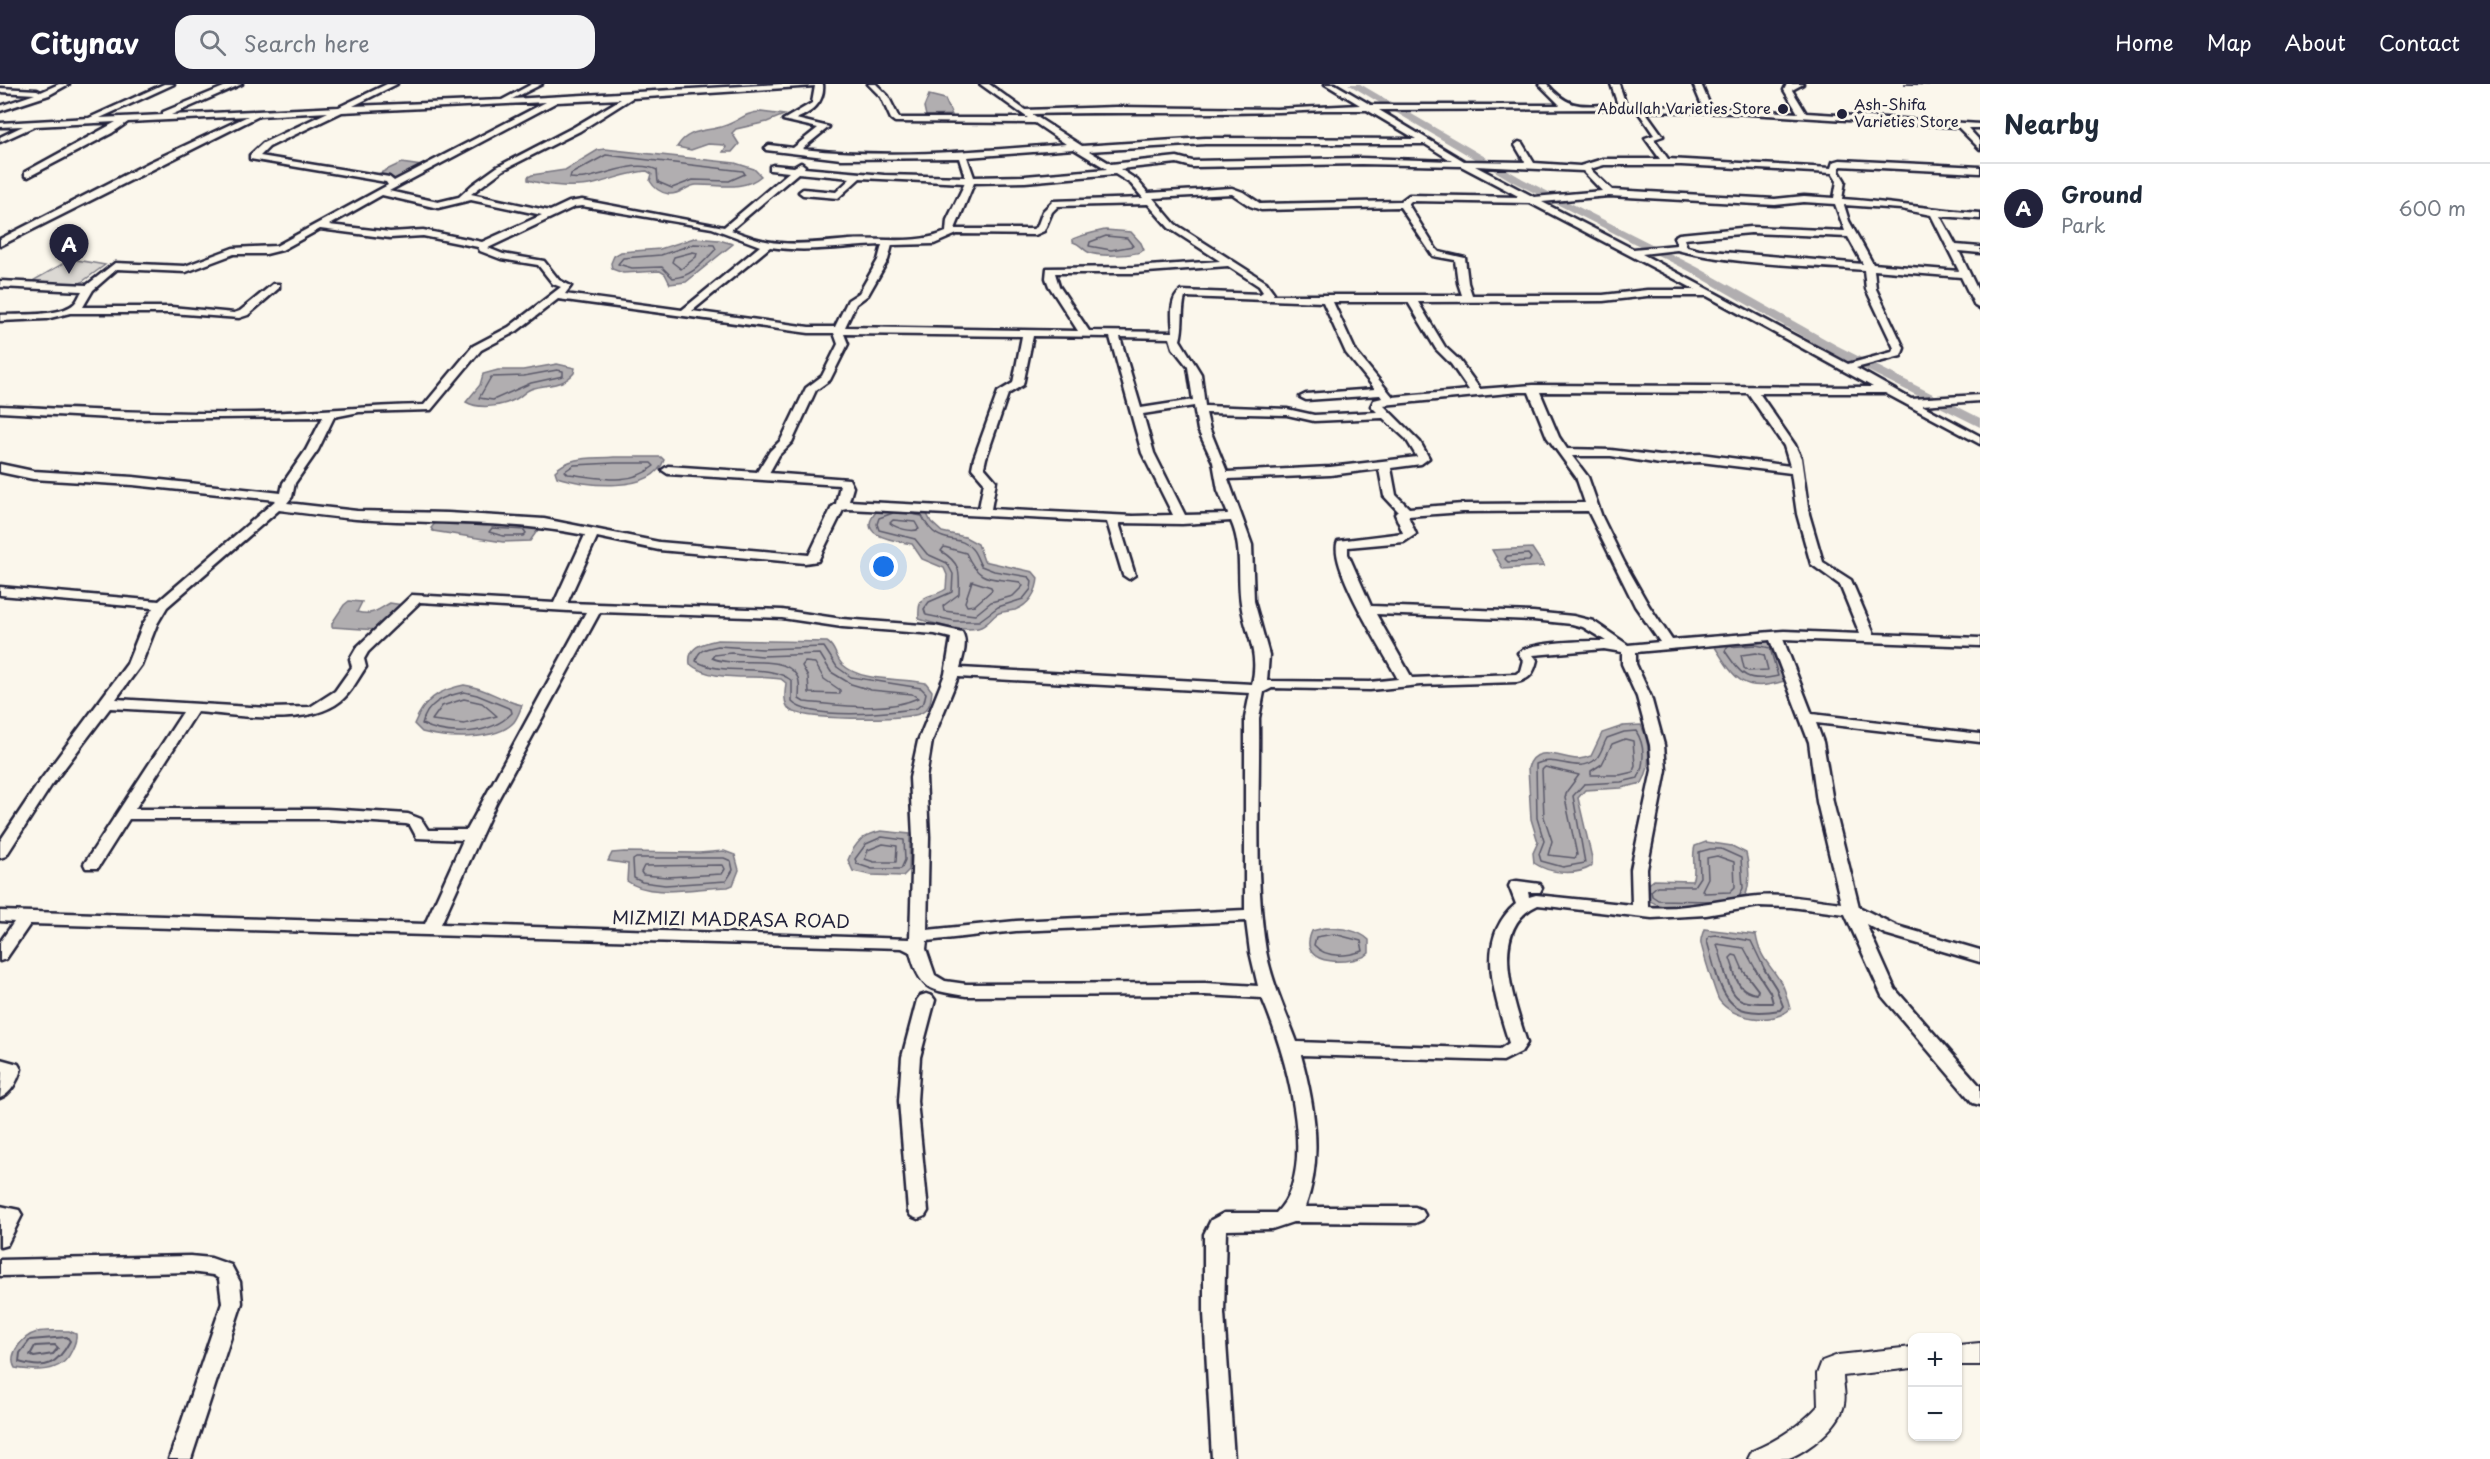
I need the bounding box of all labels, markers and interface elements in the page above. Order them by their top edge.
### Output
search box [175,15,595,69]
text: Citynav [30,21,139,64]
icon: search [196,26,229,59]
text: Search here [244,26,370,59]
text: Home [2115,26,2174,58]
text: Map [2207,26,2252,58]
text: About [2285,26,2346,58]
text: Contact [2379,26,2460,58]
place label: Ash-Shifa Varieties Store [1854,92,1959,132]
place label: Abdullah Varieties Store [1598,96,1771,119]
marker: Abdullah Varieties Store [1776,102,1790,116]
text: Nearby [2004,104,2099,143]
marker: Ash-Shifa Varieties Store [1835,107,1849,121]
text: Ground [2061,177,2143,210]
text: A [2016,193,2031,223]
text: 600 m [2398,193,2466,223]
text: Park [2061,210,2106,240]
pin: A [50,224,88,274]
your location [869,552,898,581]
street label: MIZMIZI MADRASA ROAD [612,903,850,934]
map controls [1908,1333,1962,1441]
button: + [1908,1333,1962,1387]
button: − [1908,1387,1962,1441]

